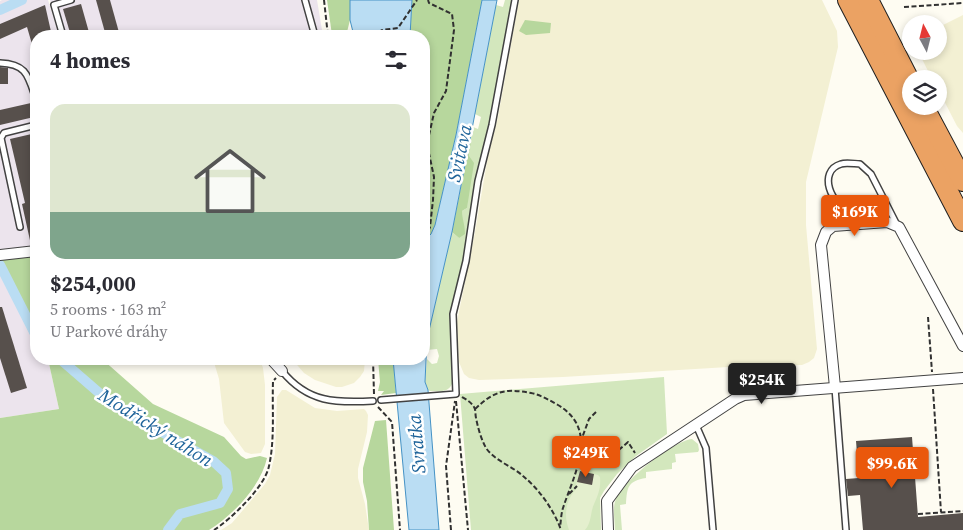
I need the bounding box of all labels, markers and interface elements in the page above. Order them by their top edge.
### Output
north arrow [902,15,948,60]
map controls [902,15,947,115]
text: 4 homes [50,46,130,75]
icon: filters [382,46,410,74]
button: layers [902,70,947,115]
water label: Svitava [440,122,478,184]
icon: home [185,136,275,226]
pin: $169K [820,194,890,237]
text: $169K [832,200,878,222]
text: $254,000 [50,269,136,298]
text: 5 rooms · 163 m² [50,298,166,320]
text: U Parkové dráhy [50,320,167,342]
pin: $254K [727,362,797,405]
text: $254K [739,368,785,390]
water label: Modřický náhon [93,381,218,473]
water label: Svratka [400,413,432,475]
pin: $249K [551,436,621,478]
text: $249K [563,441,609,463]
pin: $99.6K [851,446,933,489]
text: $99.6K [867,452,917,474]

